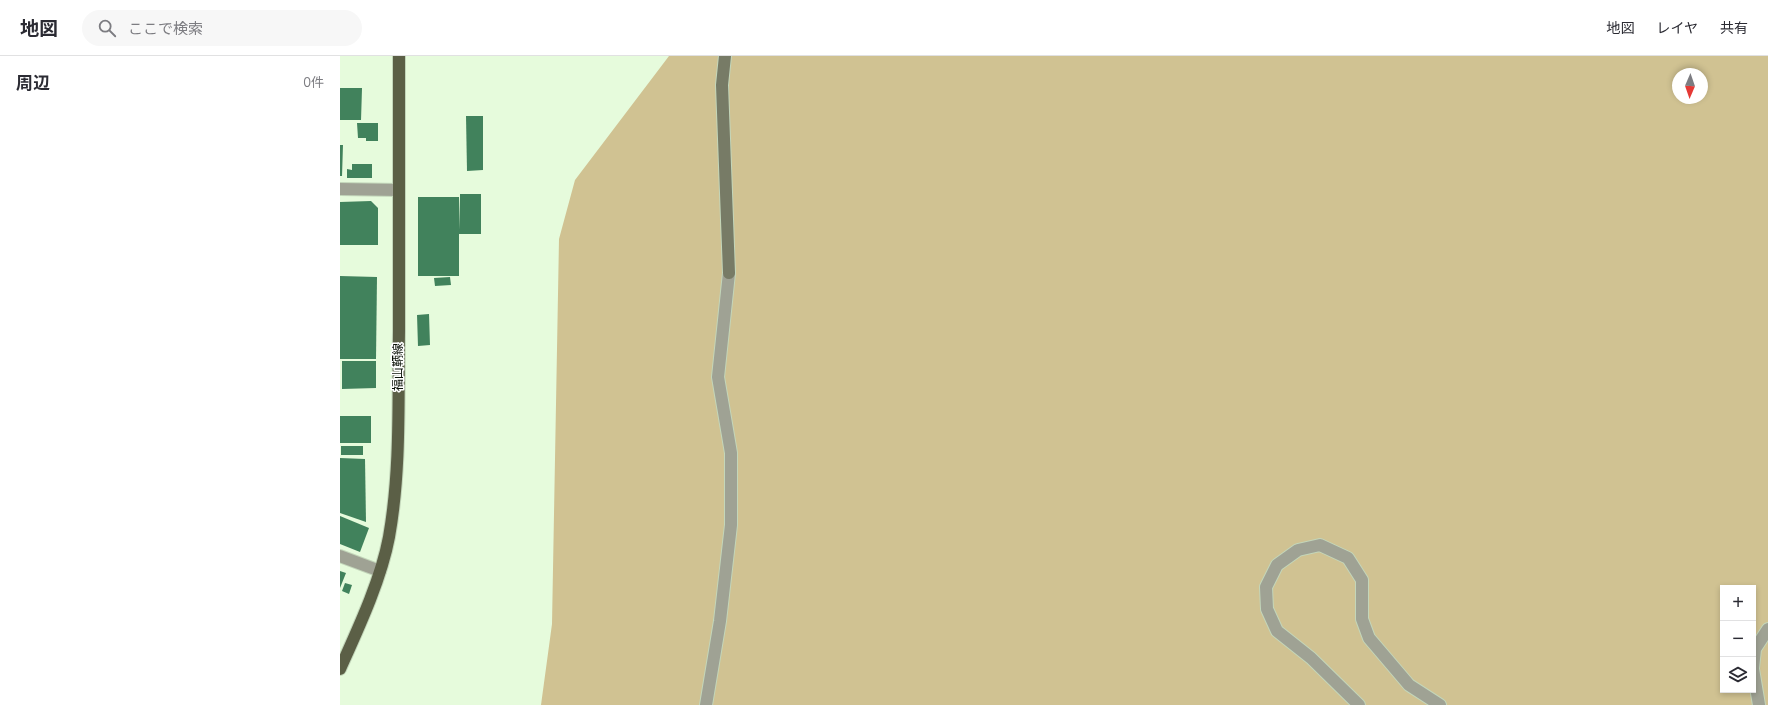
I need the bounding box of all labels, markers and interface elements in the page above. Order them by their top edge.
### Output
search box [82,10,362,46]
text: 地図 [20,16,58,42]
icon: search [96,17,118,39]
text: ここで検索 [128,19,203,39]
text: 地図 [1606,19,1634,38]
text: レイヤ [1656,19,1698,38]
text: 共有 [1720,19,1748,38]
north arrow [1672,68,1708,104]
text: 周辺 [16,72,50,95]
text: 0件 [303,74,324,92]
street label: 福山鞆線 [390,343,406,391]
map controls [1720,585,1756,693]
button: + [1720,585,1756,621]
button: − [1720,621,1756,657]
button: layers [1720,657,1756,693]

